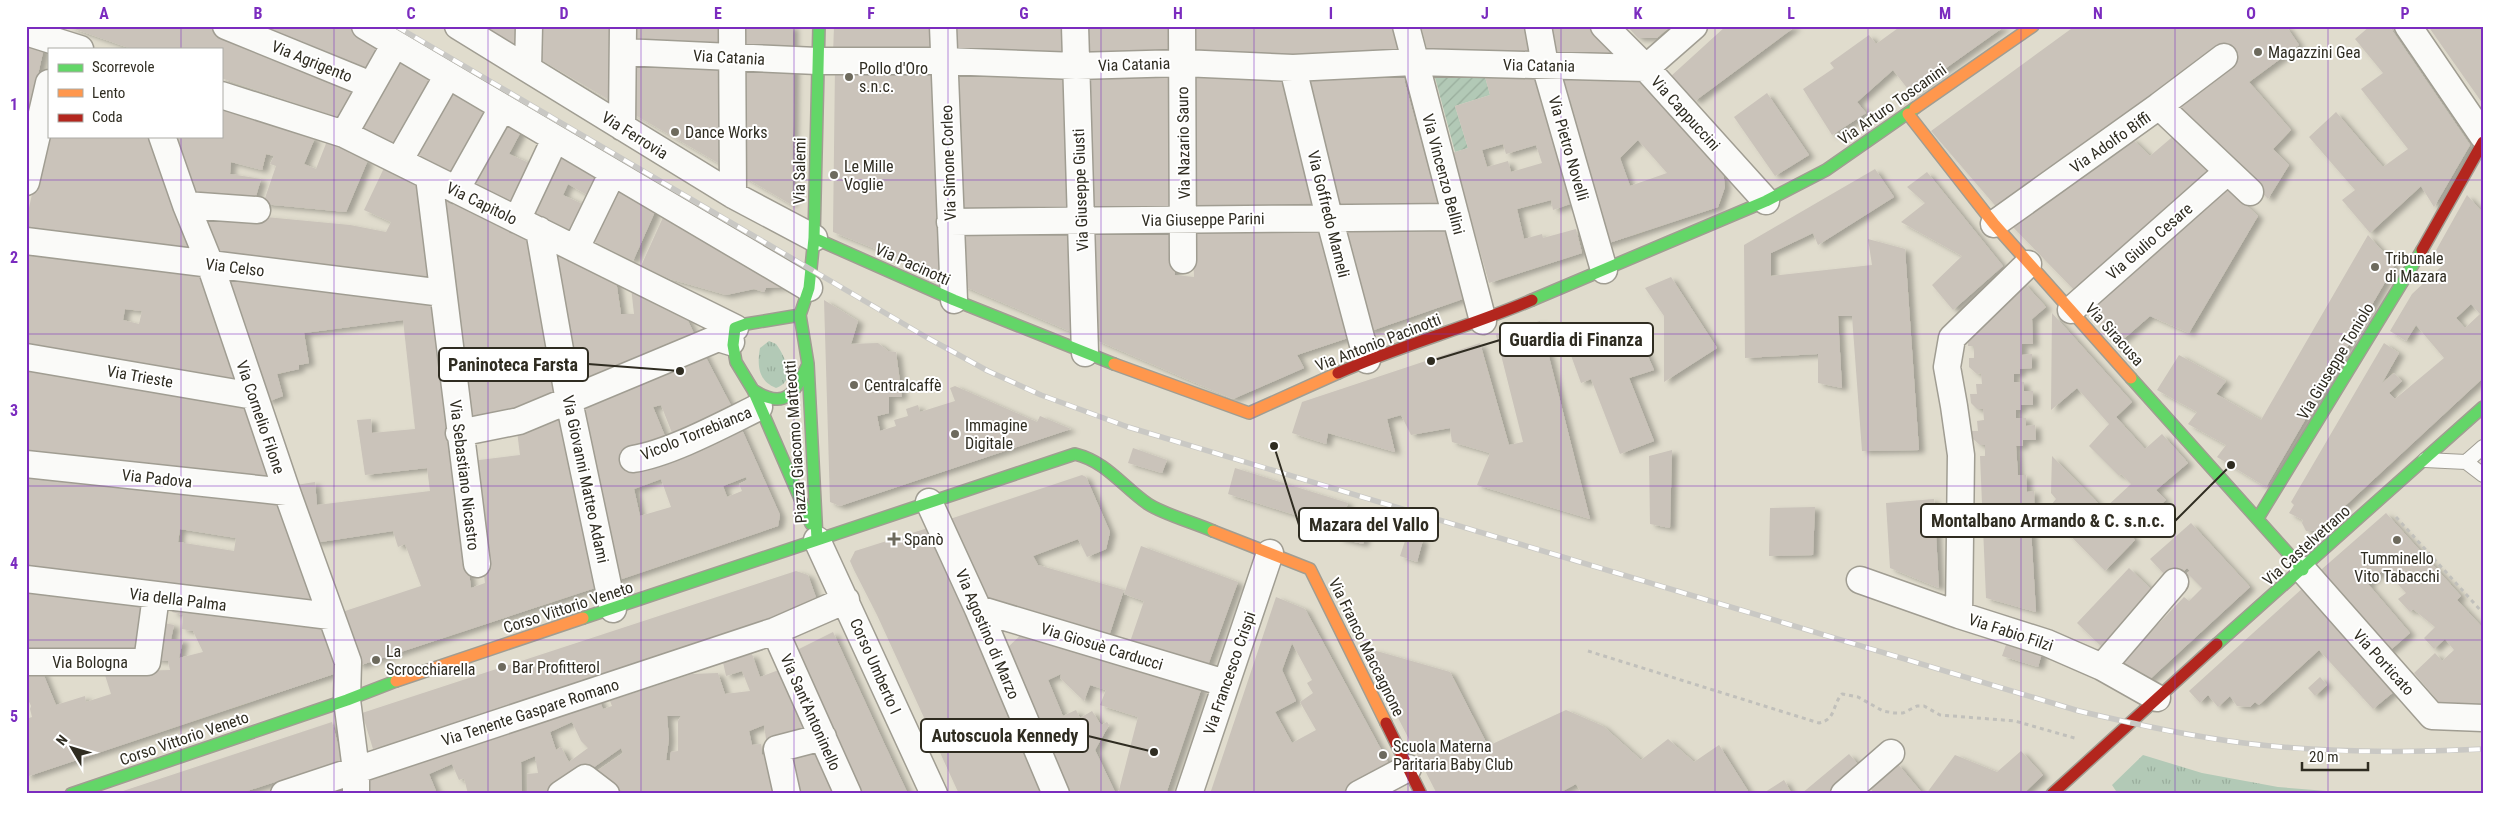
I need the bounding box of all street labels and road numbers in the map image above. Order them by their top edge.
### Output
street label: Via Agrigento [269,37,355,86]
street label: Via Catania [692,46,766,69]
street label: Via Catania [1098,54,1170,75]
street label: Via Catania [1503,55,1575,76]
street label: Via Arturo Toscanini [1834,60,1950,149]
street label: Via Cappuccini [1647,72,1724,155]
street label: Via Nazario Sauro [1173,86,1194,200]
street label: Via Pietro Novelli [1544,93,1593,203]
street label: Via Simone Corleo [937,105,960,221]
street label: Via Ferrovia [598,108,671,163]
street label: Via Adolfo Biffi [2066,108,2154,177]
street label: Via Vincenzo Bellini [1418,112,1469,237]
street label: Via Giuseppe Giusti [1069,128,1092,252]
street label: Via Salemi [789,137,810,205]
street label: Via Goffredo Mameli [1304,149,1353,280]
street label: Via Capitolo [443,178,520,229]
street label: Via Giulio Cesare [2102,199,2196,284]
street label: Via Giuseppe Parini [1141,209,1265,230]
street label: Via Pacinotti [872,239,953,289]
street label: Via Celso [204,254,266,281]
street label: Via Siracusa [2081,299,2148,370]
street label: Via Giuseppe Toniolo [2293,299,2378,423]
street label: Via Antonio Pacinotti [1313,310,1444,375]
street label: Via Cornelio Filone [232,358,289,476]
street label: Piazza Giacomo Matteotti [780,360,811,524]
street label: Via Trieste [105,361,175,392]
street label: Via Giovanni Matteo Adami [558,393,613,565]
street label: Via Sebastiano Nicastro [446,399,483,551]
street label: Vicolo Torrebianca [638,403,754,464]
street label: Via Padova [121,465,193,492]
street label: Via Castelvetrano [2259,501,2354,590]
street label: Via Agostino di Marzo [952,566,1023,702]
street label: Via Franco Maccagnone [1325,575,1408,720]
street label: Corso Vittorio Veneto [501,578,635,637]
street label: Via della Palma [128,584,228,615]
street label: Via Francesco Crispi [1199,609,1259,737]
street label: Via Fabio Filzi [1966,610,2056,655]
street label: Corso Umberto I [846,615,905,717]
street label: Via Giosuè Carducci [1038,619,1165,674]
street label: Via Porticato [2349,625,2418,699]
street label: Via Sant'Antoninello [776,651,845,774]
street label: Via Bologna [52,653,128,672]
street label: Via Tenente Gaspare Romano [439,675,621,750]
street label: Corso Vittorio Veneto [117,707,251,769]

